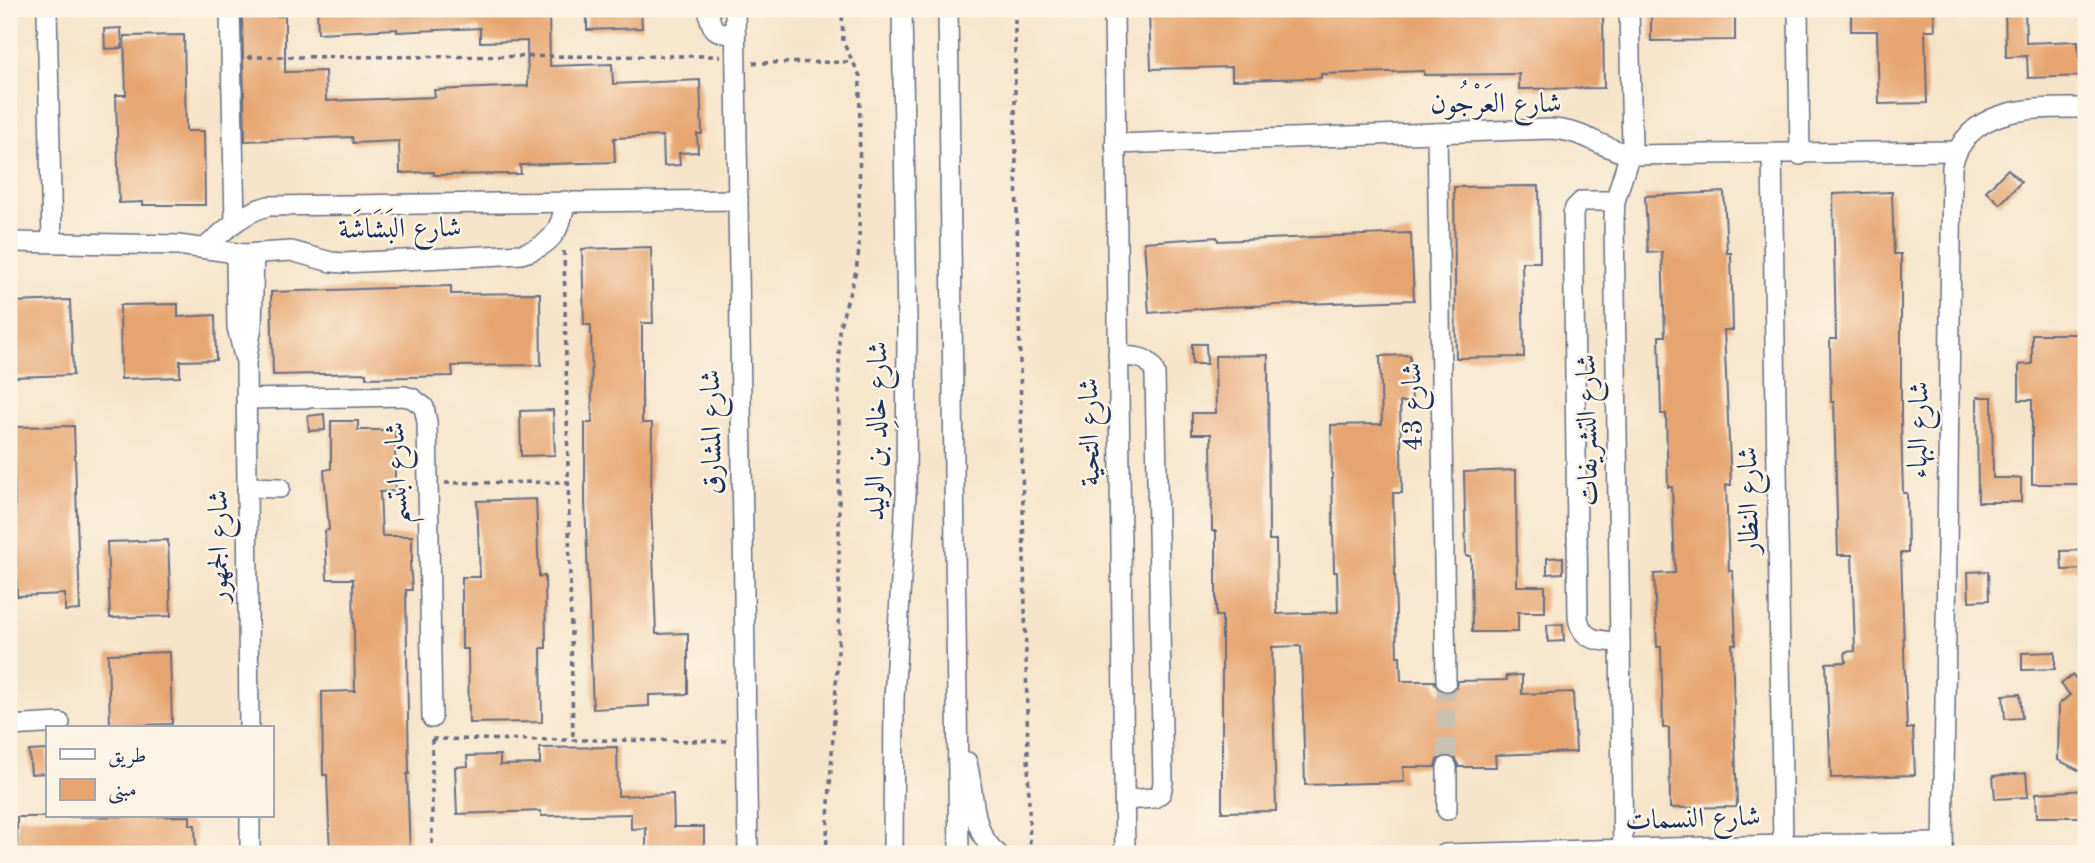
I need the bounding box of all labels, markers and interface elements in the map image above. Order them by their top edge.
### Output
street label: شارع العَرْجُون [1430,79,1562,126]
street label: شارع البَشَاشَة [338,206,462,252]
street label: شارع خالِد بن الوليد [862,341,901,521]
street label: شارع التشريفات [1574,354,1611,506]
street label: شارع 43 [1399,362,1436,452]
street label: شارع المشارق [698,369,735,495]
street label: شارع التحية [1076,377,1113,487]
street label: شارع البهاء [1905,381,1942,479]
street label: شارع ابتسم [382,421,425,525]
street label: شارع النظار [1735,446,1772,557]
street label: شارع الجمهور [206,490,241,605]
legend [46,726,273,818]
text: طريق [108,746,146,768]
text: مبنى [108,780,137,804]
street label: شارع النسمات [1625,804,1761,843]

